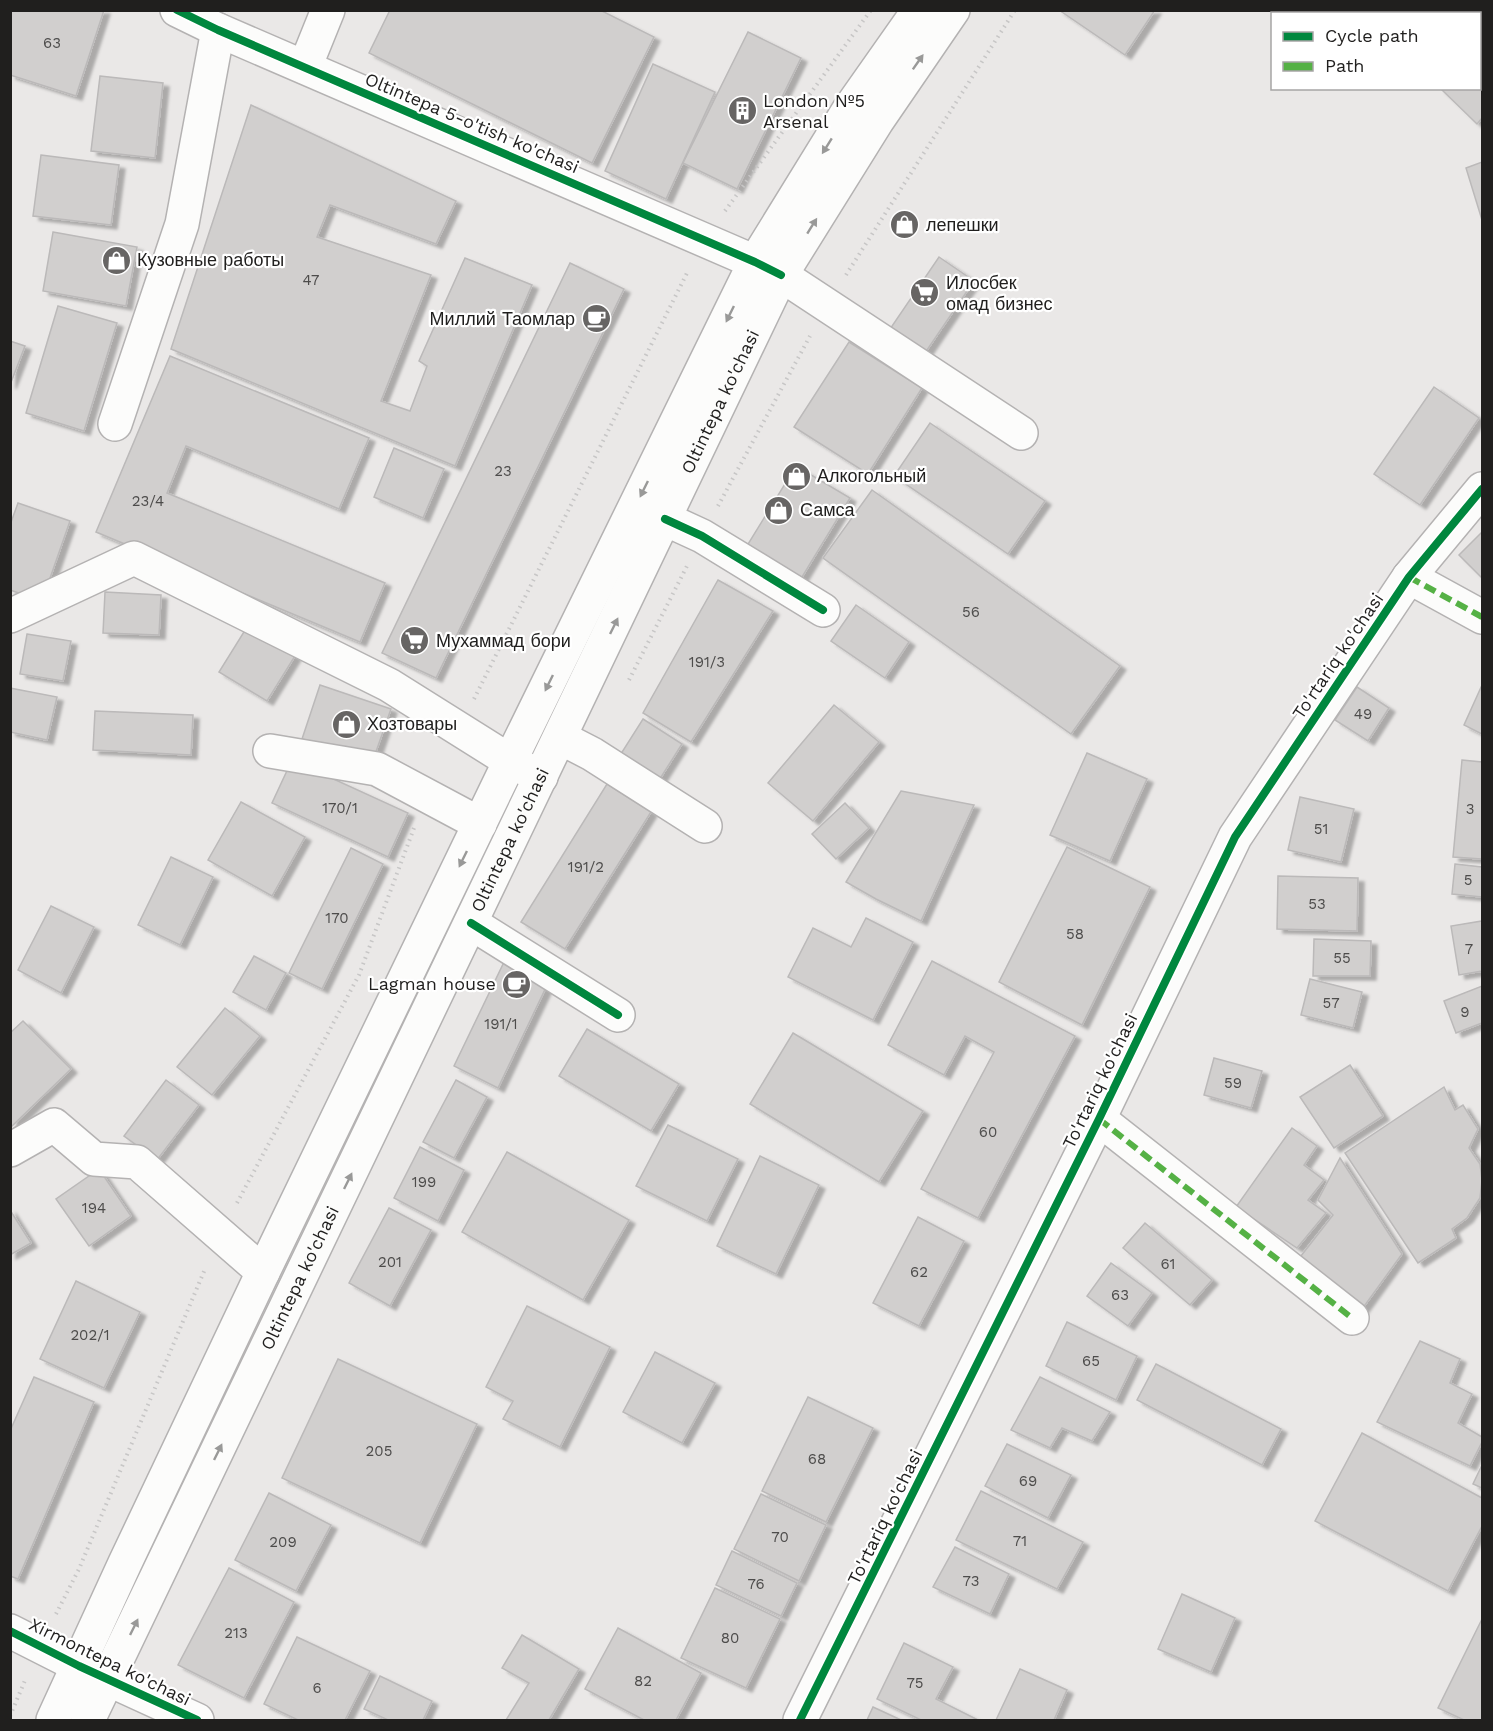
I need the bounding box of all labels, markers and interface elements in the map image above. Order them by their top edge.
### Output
legend [1271,12,1481,90]
text: Cycle path [1325,25,1419,46]
house number: 63 [43,34,61,52]
one-way arrow [912,54,923,70]
text: Path [1325,55,1365,76]
street label: Oltintepa 5-o'tish ko'chasi [362,68,582,177]
place label: London №5 Arsenal [763,90,865,132]
building icon: London №5 Arsenal [726,95,758,127]
one-way arrow [821,138,832,154]
shop icon: лепешки [889,209,921,241]
place label: лепешки [926,214,999,235]
one-way arrow [806,218,817,234]
shop icon: Кузовные работы [100,244,132,276]
place label: Кузовные работы [137,249,284,270]
house number: 47 [303,271,319,289]
place label: Илосбек омад бизнес [946,272,1053,314]
supermarket icon: Илосбек омад бизнес [909,277,941,309]
cafe icon: Миллий Таомлар [580,303,612,335]
one-way arrow [725,306,734,323]
place label: Миллий Таомлар [430,308,575,329]
street label: Oltintepa ko'chasi [676,326,763,477]
shop icon: Алкогольный [780,460,812,492]
house number: 23 [494,462,512,480]
place label: Алкогольный [817,465,926,486]
one-way arrow [639,481,648,498]
house number: 23/4 [132,492,164,510]
shop icon: Самса [763,494,795,526]
place label: Самса [800,499,856,520]
street label: To'rtariq ko'chasi [1288,589,1388,723]
house number: 56 [962,603,980,621]
one-way arrow [609,618,618,635]
supermarket icon: Мухаммад бори [399,625,431,657]
place label: Мухаммад бори [436,630,571,651]
house number: 191/3 [689,653,725,671]
one-way arrow [544,675,553,692]
house number: 49 [1354,705,1372,723]
shop icon: Хозтовары [330,708,362,740]
place label: Хозтовары [367,713,457,734]
street label: Oltintepa ko'chasi [466,764,553,915]
house number: 170/1 [322,799,358,817]
house number: 3 [1466,800,1474,818]
house number: 51 [1314,820,1328,838]
one-way arrow [459,850,468,867]
house number: 191/2 [568,858,604,876]
house number: 5 [1464,871,1472,889]
house number: 53 [1308,895,1326,913]
house number: 170 [325,909,349,927]
house number: 58 [1066,925,1084,943]
house number: 7 [1465,940,1473,958]
house number: 55 [1333,949,1351,967]
cafe icon: Lagman house [501,968,533,1000]
place label: Lagman house [368,973,496,994]
house number: 57 [1322,994,1340,1012]
house number: 9 [1460,1003,1470,1021]
street label: To'rtariq ko'chasi [1058,1010,1141,1152]
house number: 191/1 [484,1015,518,1033]
house number: 59 [1224,1074,1242,1092]
house number: 60 [979,1123,997,1141]
one-way arrow [343,1173,352,1190]
house number: 199 [412,1173,436,1191]
house number: 194 [82,1199,106,1217]
street label: Oltintepa ko'chasi [256,1203,343,1353]
house number: 201 [378,1253,402,1271]
house number: 61 [1161,1255,1175,1273]
house number: 62 [910,1263,928,1281]
house number: 63 [1111,1286,1129,1304]
house number: 202/1 [70,1326,110,1344]
house number: 65 [1082,1352,1100,1370]
house number: 205 [366,1442,392,1460]
one-way arrow [214,1443,223,1460]
street label: To'rtariq ko'chasi [843,1446,926,1588]
house number: 68 [808,1450,826,1468]
house number: 69 [1019,1472,1037,1490]
house number: 70 [771,1528,789,1546]
house number: 71 [1013,1532,1027,1550]
house number: 209 [269,1533,297,1551]
house number: 73 [962,1572,980,1590]
house number: 76 [747,1575,765,1593]
street label: Xirmontepa ko'chasi [26,1613,194,1710]
one-way arrow [129,1619,138,1636]
house number: 213 [224,1624,248,1642]
house number: 80 [721,1629,739,1647]
house number: 82 [634,1672,652,1690]
house number: 75 [906,1674,924,1692]
house number: 6 [312,1679,322,1697]

